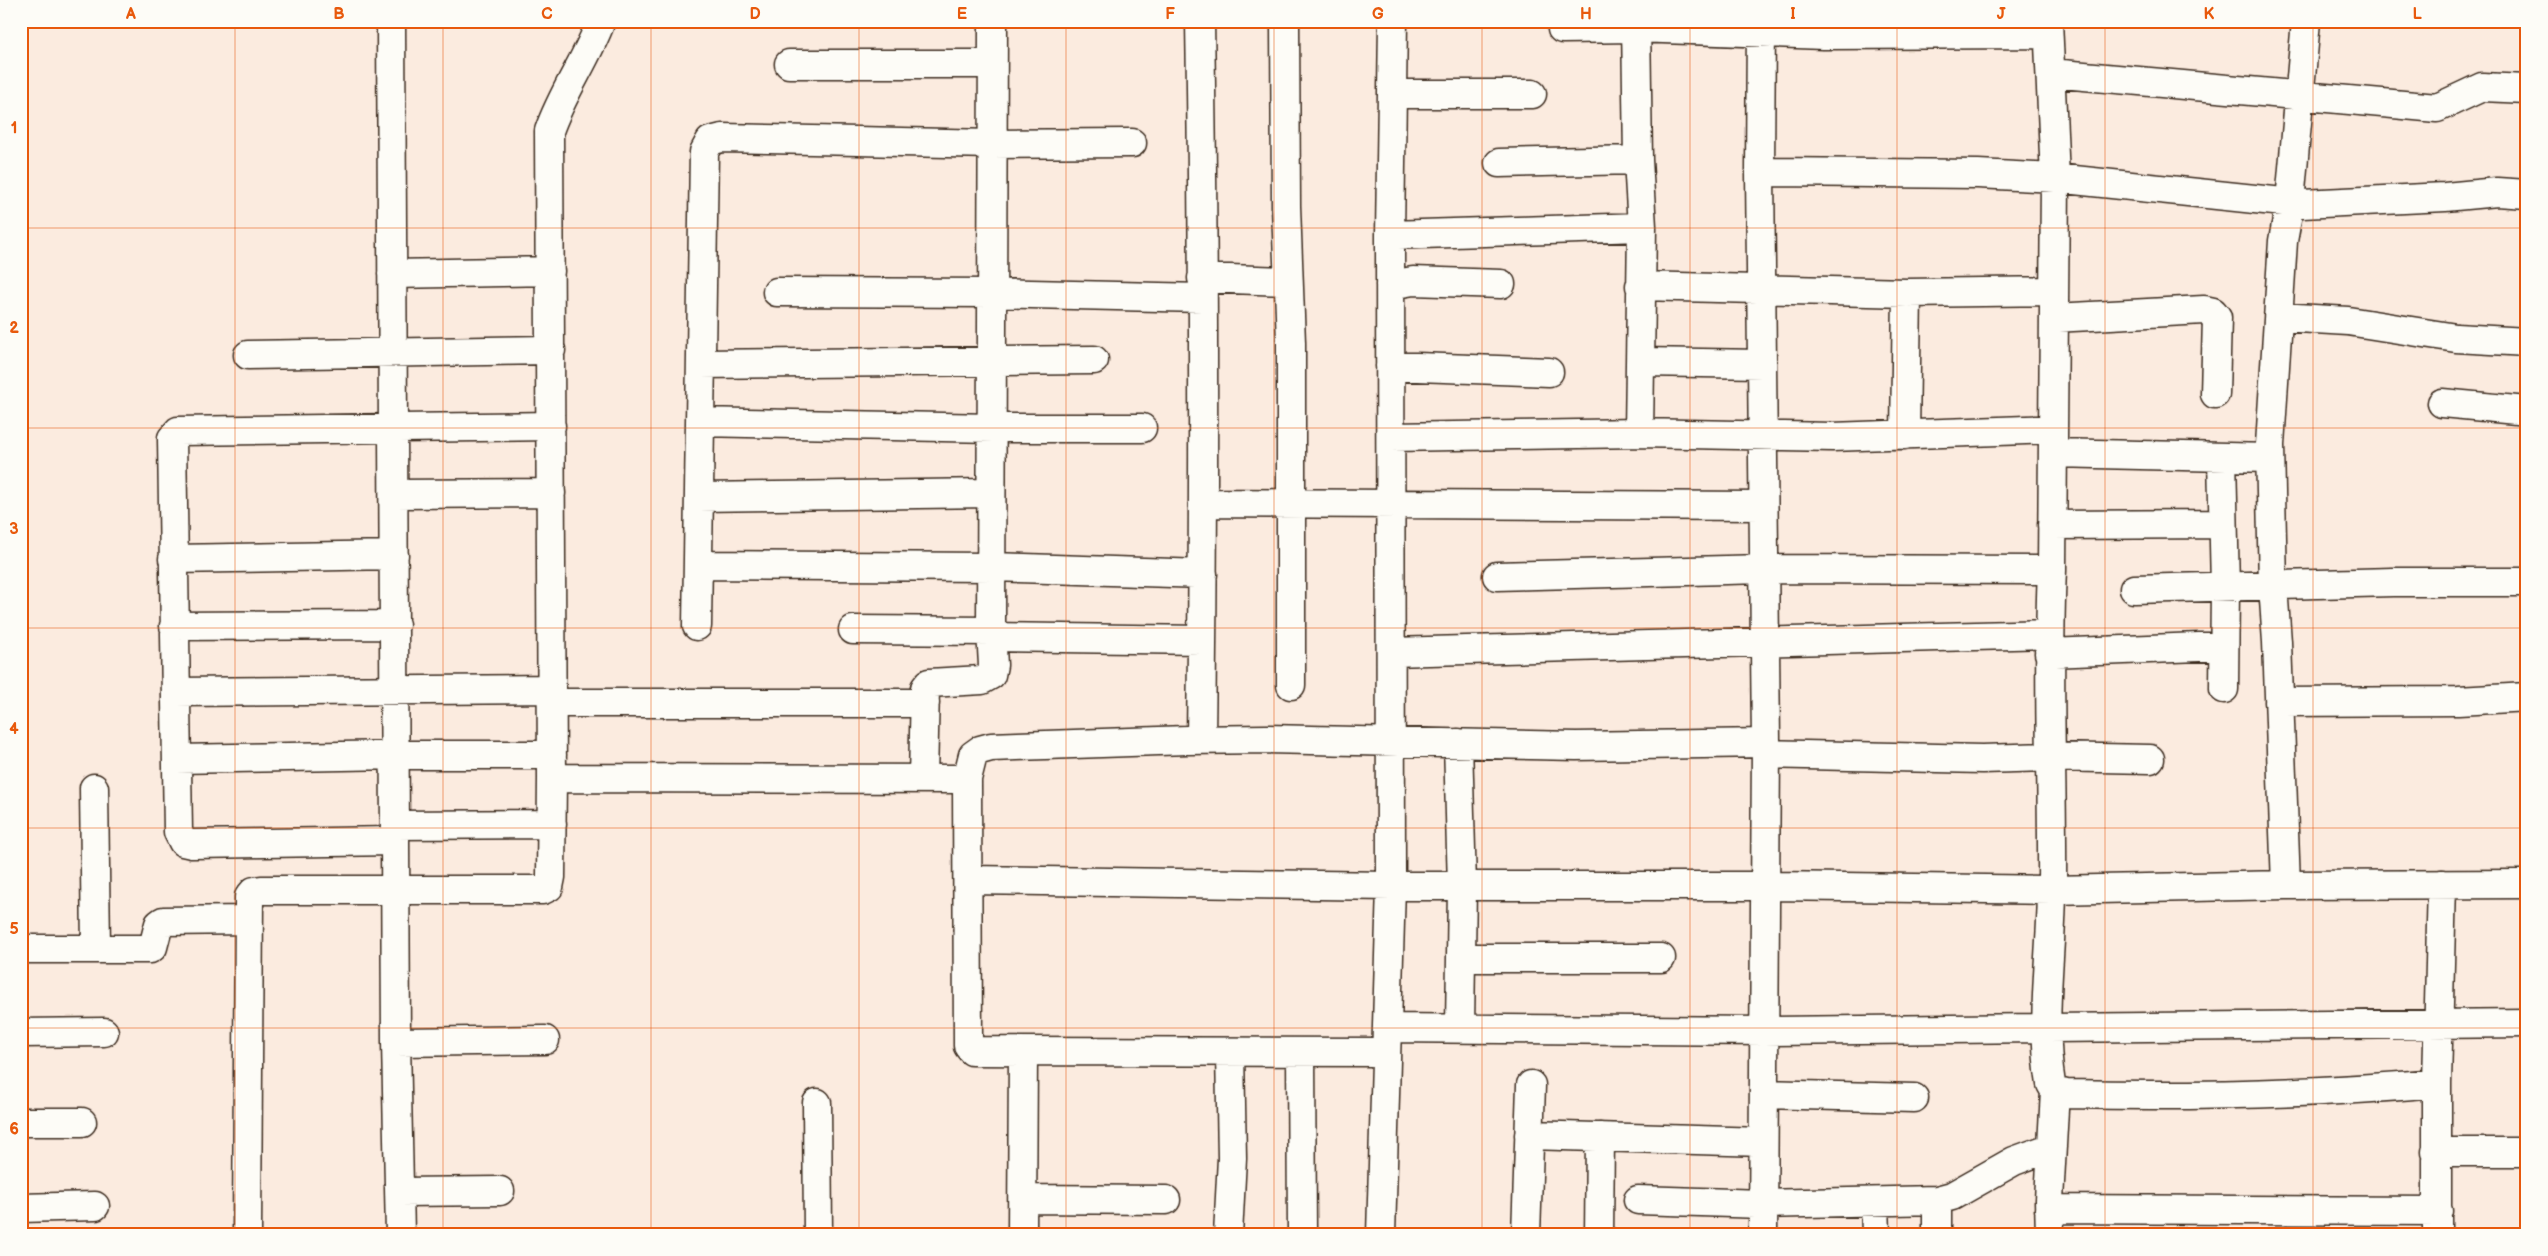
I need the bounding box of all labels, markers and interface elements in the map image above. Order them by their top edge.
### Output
text: A [125,5,136,24]
text: B [333,5,345,24]
text: C [541,5,553,24]
text: D [749,5,761,24]
text: E [957,5,967,24]
text: F [1165,5,1175,24]
text: G [1372,5,1384,24]
text: H [1580,5,1592,24]
text: I [1790,5,1796,24]
text: J [1997,5,2006,24]
text: K [2204,5,2215,24]
text: L [2412,5,2422,24]
text: 1 [11,119,17,138]
text: 2 [9,319,19,338]
text: 3 [9,520,19,539]
text: 4 [9,720,19,739]
text: 5 [9,920,19,939]
text: 6 [9,1120,19,1139]

